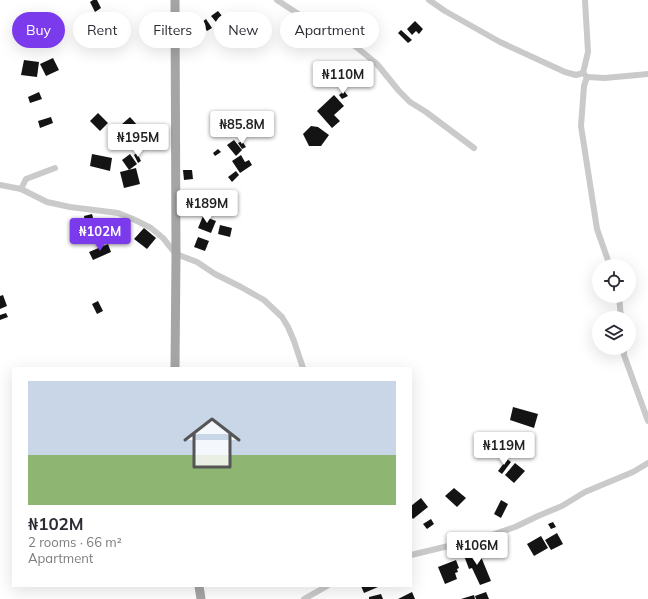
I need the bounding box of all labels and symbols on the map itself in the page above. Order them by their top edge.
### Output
pin: ₦110M [315,61,371,95]
pin: ₦85.8M [209,111,275,145]
pin: ₦195M [110,124,166,158]
pin: ₦189M [179,190,235,224]
pin: ₦102M [72,218,128,252]
pin: ₦119M [476,432,532,466]
pin: ₦106M [449,532,505,566]

